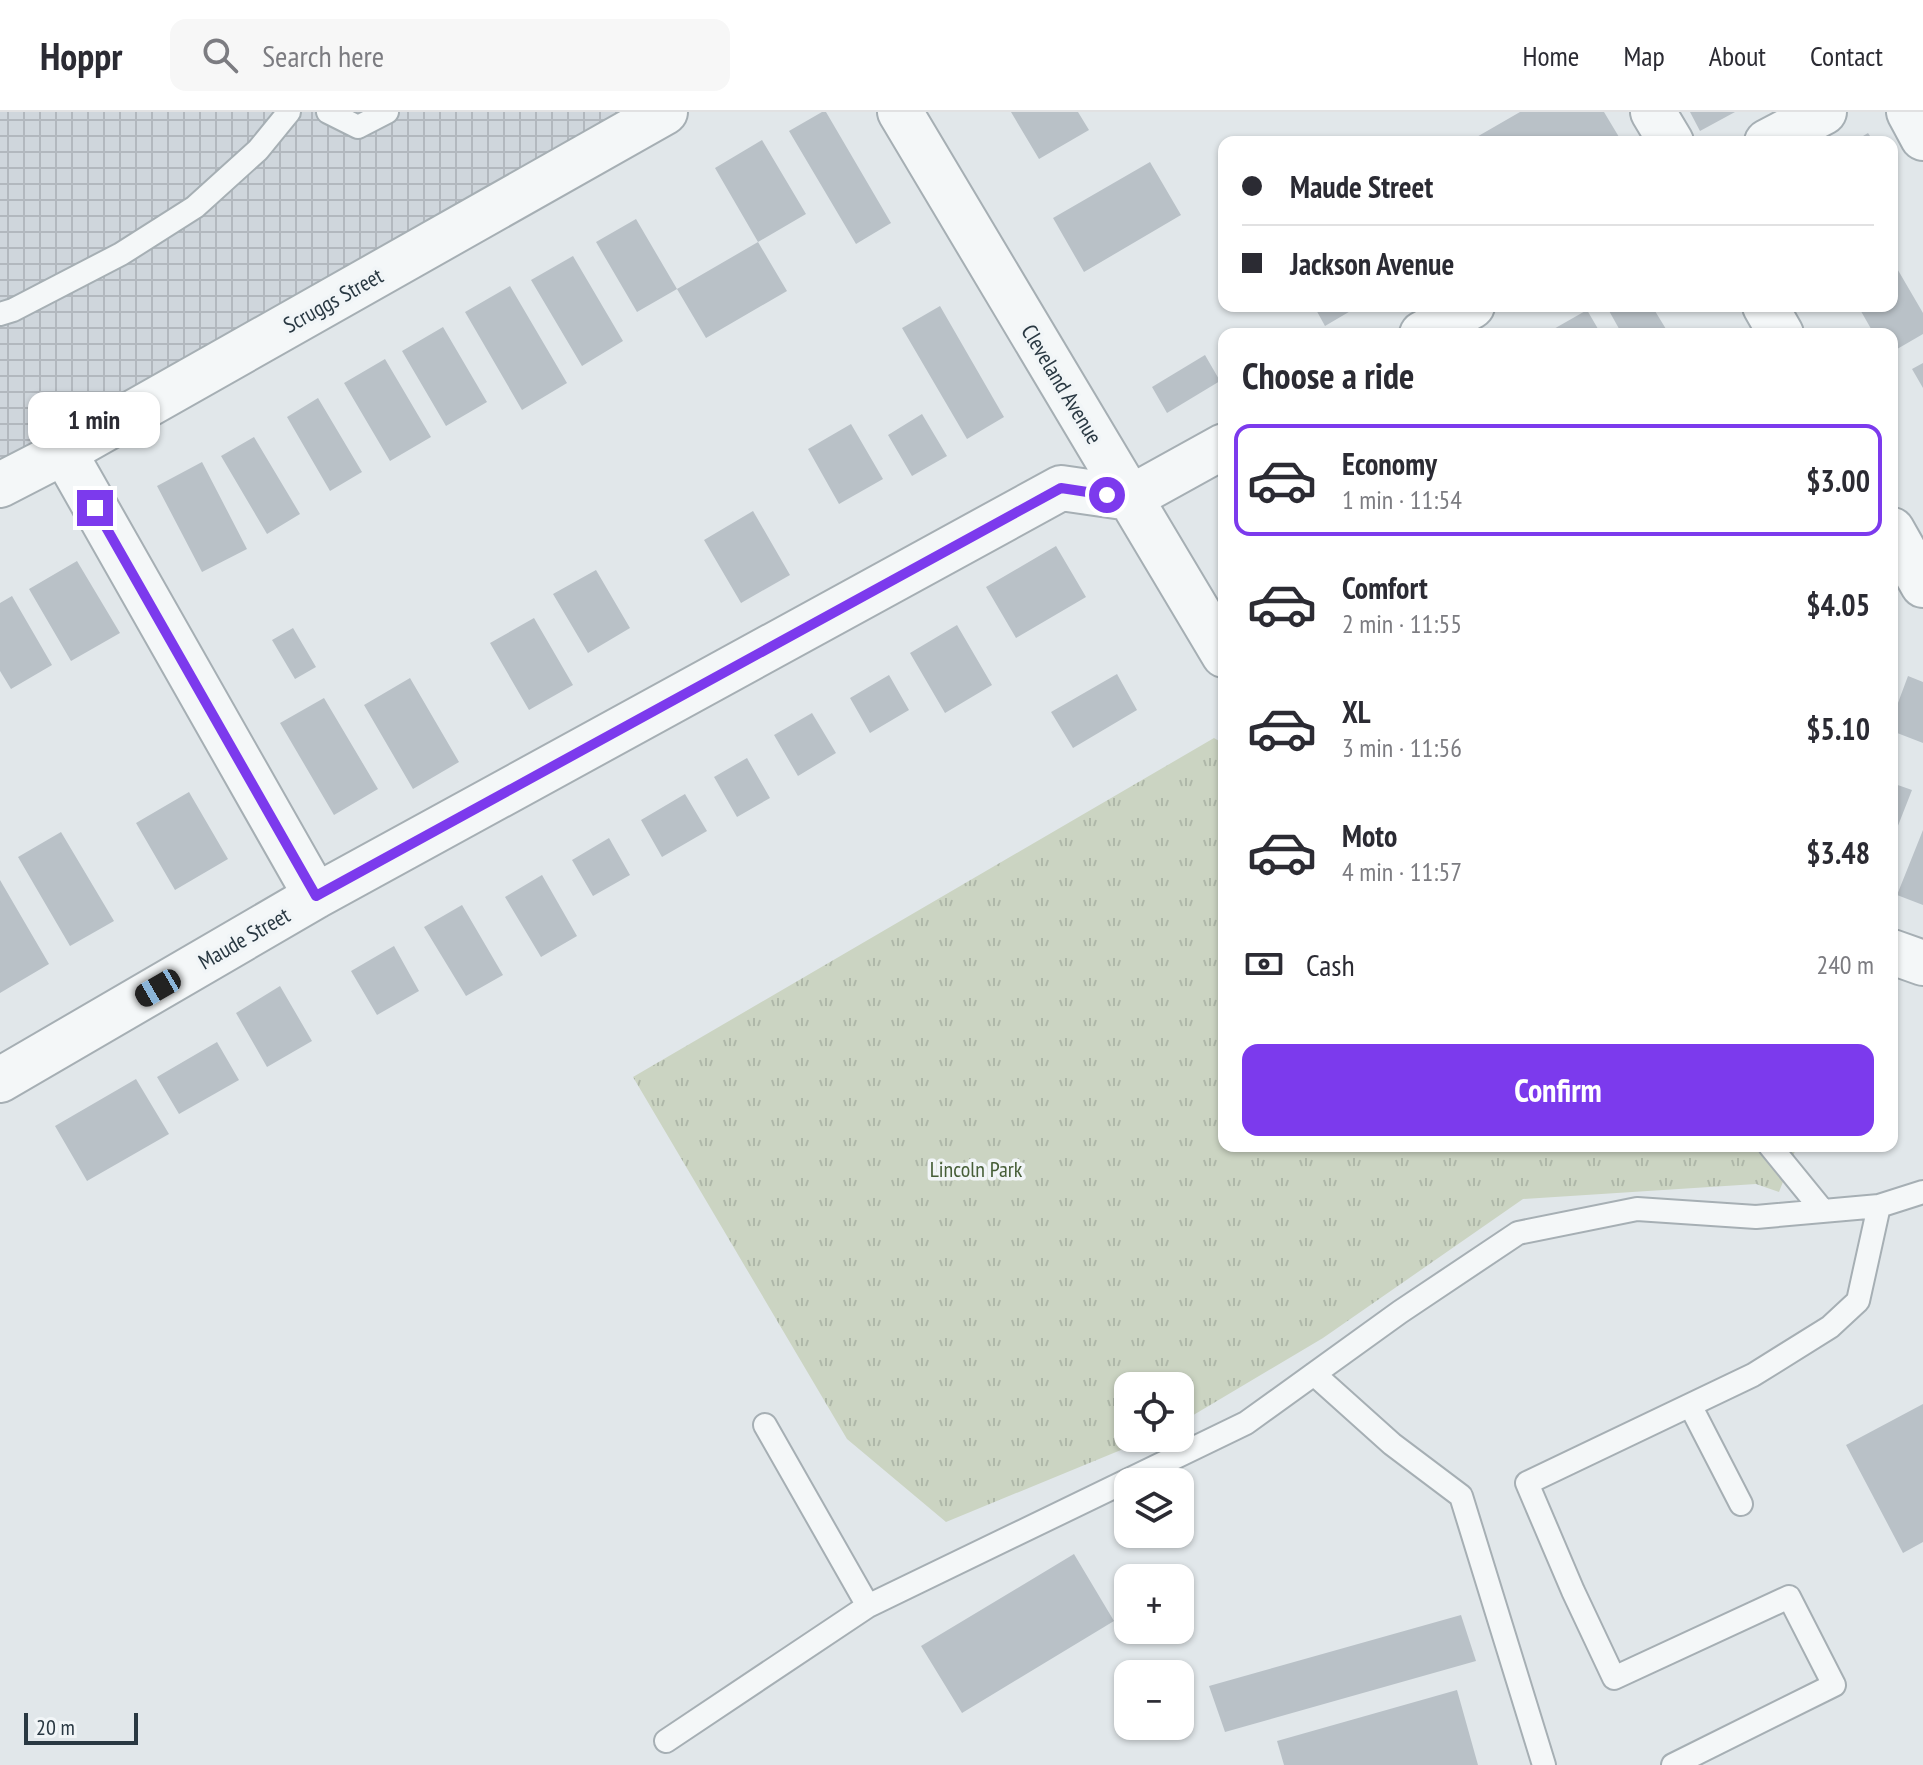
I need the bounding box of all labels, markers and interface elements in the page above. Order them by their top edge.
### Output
search box [170,19,730,91]
text: Hoppr [40,31,122,80]
icon: search [198,33,242,77]
text: Search here [262,36,384,75]
text: Home [1523,37,1579,74]
text: Map [1623,37,1665,74]
text: About [1709,37,1766,74]
text: Contact [1810,37,1883,74]
text: Maude Street [1290,167,1433,206]
text: Jackson Avenue [1290,244,1454,283]
street label: Scruggs Street [278,261,388,339]
street label: Cleveland Avenue [1015,319,1109,449]
text: Choose a ride [1242,352,1414,399]
callout: 1 min [29,392,161,448]
text: 1 min [68,403,120,436]
icon: car [1246,444,1318,516]
text: Economy [1342,444,1437,483]
text: $3.00 [1806,461,1870,500]
route start [1089,477,1125,513]
text: 1 min · 11:54 [1342,483,1462,516]
route end [77,490,113,526]
icon: car [1246,568,1318,640]
text: Comfort [1342,568,1428,607]
text: $4.05 [1806,585,1870,624]
text: 2 min · 11:55 [1342,607,1462,640]
icon: car [1246,692,1318,764]
text: XL [1342,692,1371,731]
text: $5.10 [1806,709,1870,748]
text: 3 min · 11:56 [1342,731,1462,764]
icon: car [1246,816,1318,888]
text: Moto [1342,816,1397,855]
text: $3.48 [1806,833,1870,872]
text: 4 min · 11:57 [1342,855,1462,888]
street label: Maude Street [193,901,295,975]
icon: cash [1242,942,1286,986]
text: Cash [1306,945,1355,984]
text: 240 m [1816,948,1874,981]
car [131,966,185,1010]
button: Confirm [1242,1044,1874,1136]
park label: Lincoln Park [930,1155,1023,1183]
map controls [1114,1372,1194,1740]
button: locate [1114,1372,1194,1452]
button: layers [1114,1468,1194,1548]
button: + [1114,1564,1194,1644]
button: − [1114,1660,1194,1740]
scale bar [24,1709,138,1745]
text: 20 m [36,1713,75,1741]

